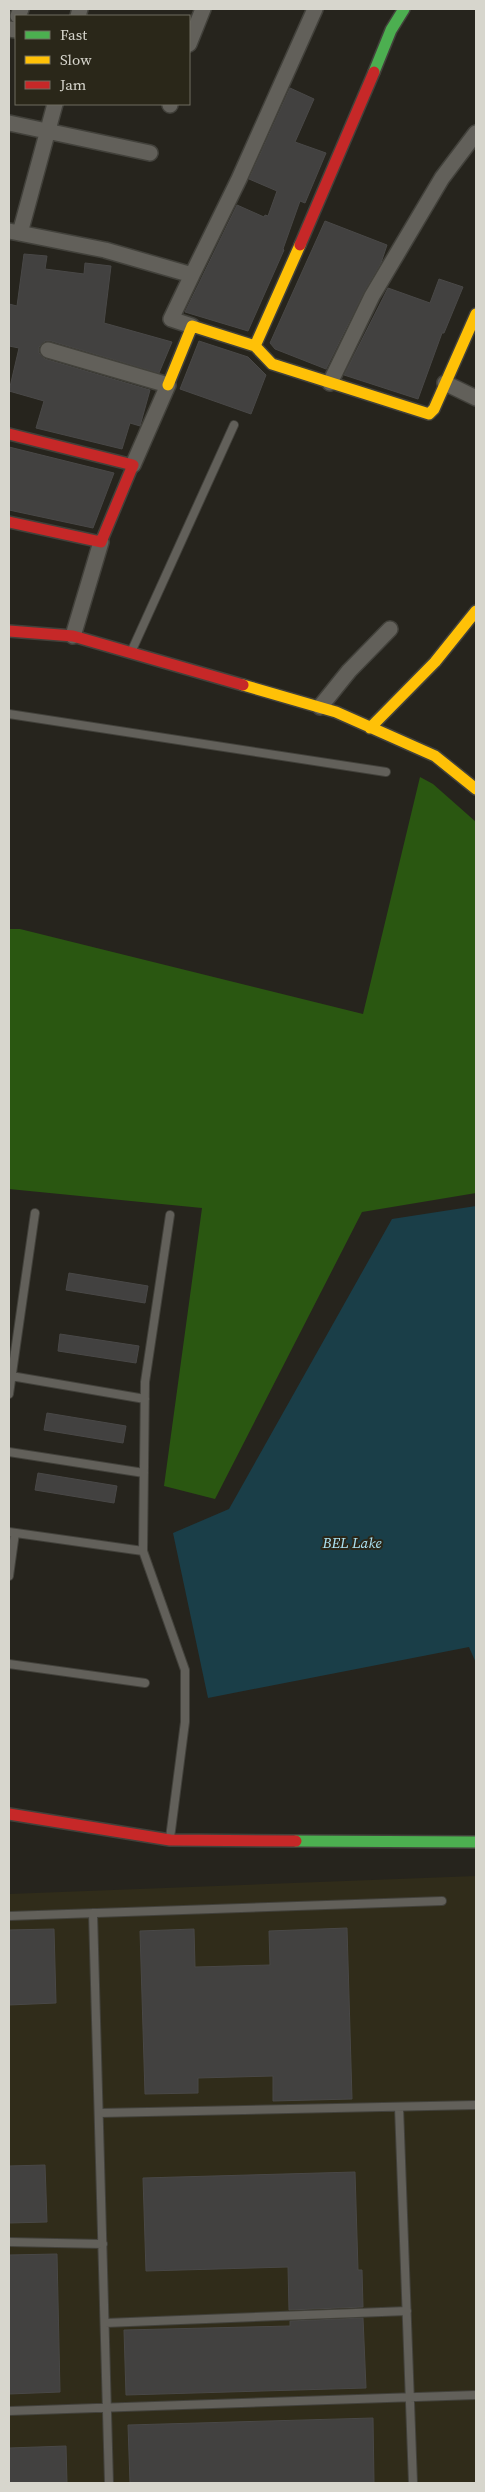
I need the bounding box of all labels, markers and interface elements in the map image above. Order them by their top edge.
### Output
legend [15,15,190,105]
text: Fast [60,24,87,45]
text: Slow [60,49,92,70]
text: Jam [59,74,87,95]
water label: BEL Lake [322,1532,381,1553]

